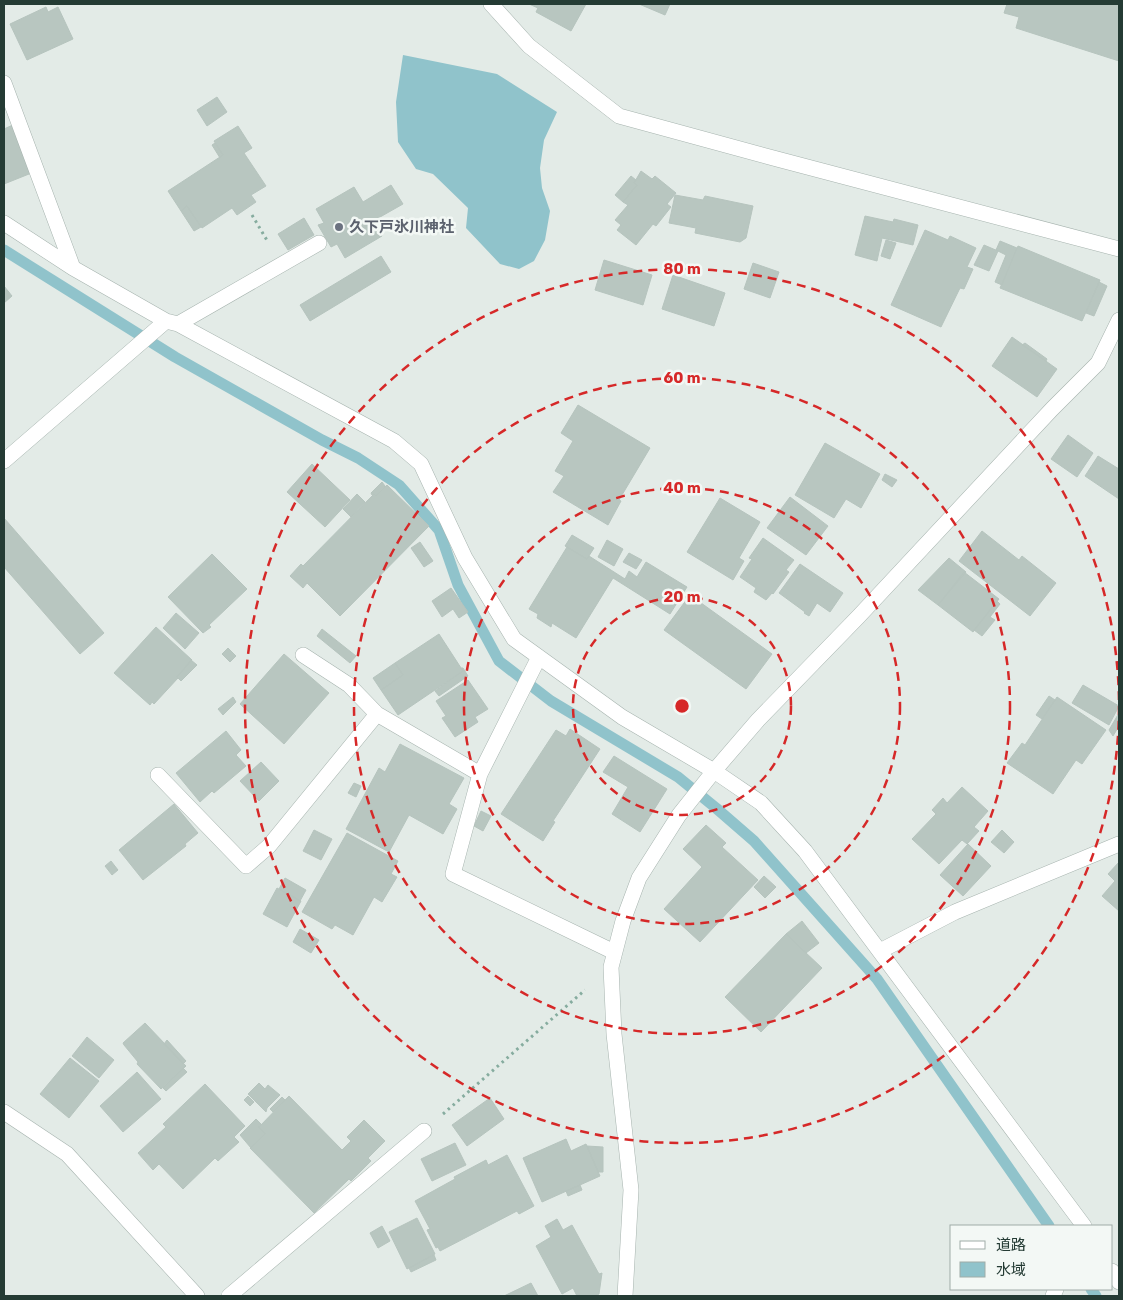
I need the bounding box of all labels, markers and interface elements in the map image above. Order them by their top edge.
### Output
place label: 久下戸氷川神社 [349,218,454,236]
marker: 久下戸氷川神社 [333,221,345,233]
text: 80 m [663,260,701,278]
text: 60 m [664,369,700,387]
text: 40 m [663,479,701,497]
text: 20 m [664,588,700,606]
centre of rings [673,697,691,715]
legend [950,1225,1113,1290]
text: 道路 [996,1236,1026,1254]
text: 水域 [996,1261,1026,1279]

